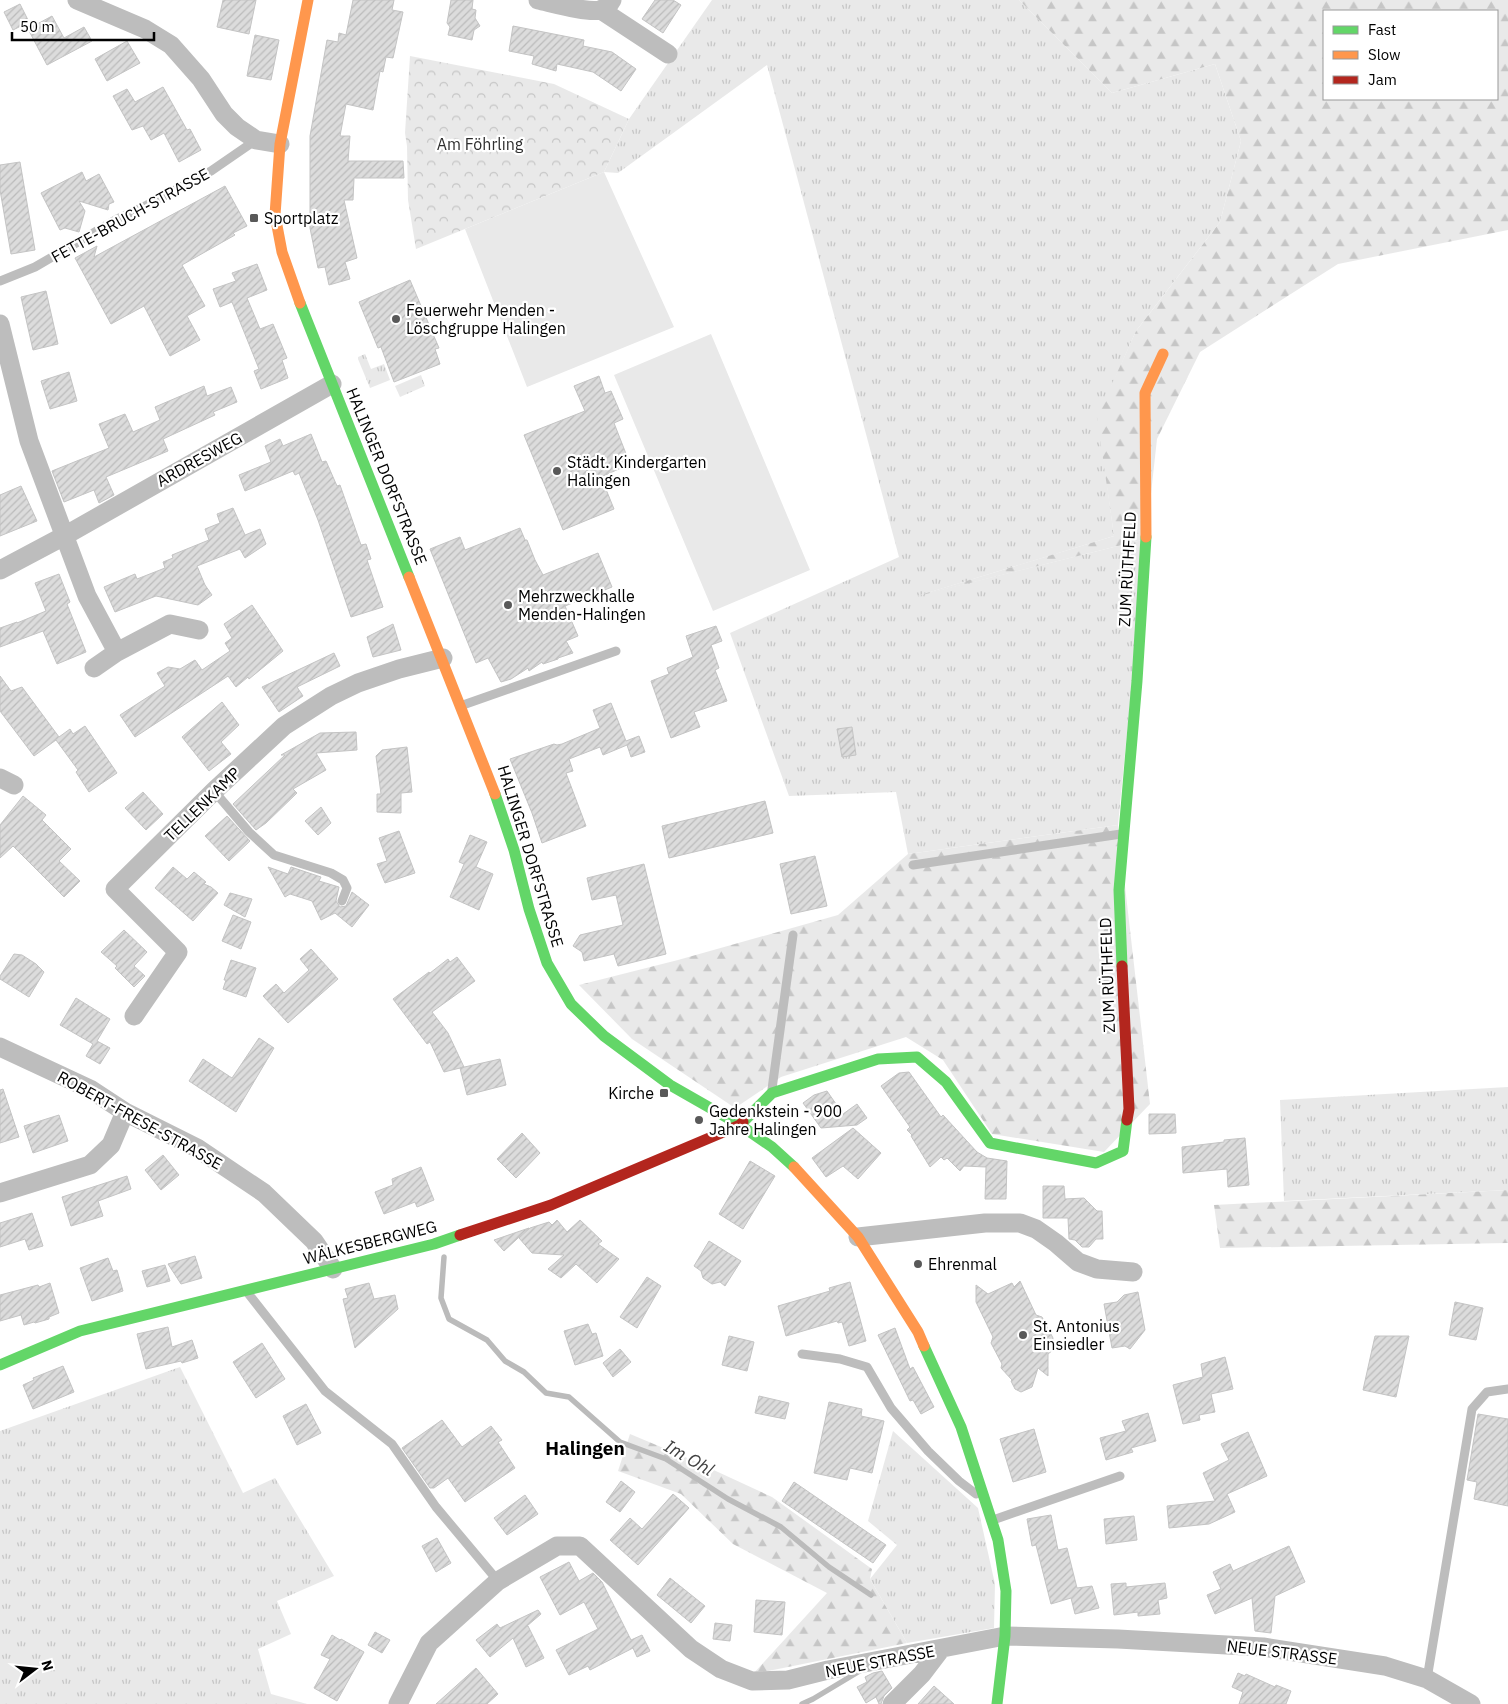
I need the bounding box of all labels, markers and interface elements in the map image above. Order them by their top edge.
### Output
scale bar [12,10,155,42]
legend [1323,10,1498,100]
text: 50 m [20,17,55,36]
text: Fast [1368,20,1396,39]
text: Slow [1368,45,1401,64]
text: Jam [1368,70,1397,89]
park label: Am Föhrling [437,134,524,154]
street label: FETTE-BRUCH-STRASSE [47,163,213,267]
place label: Sportplatz [264,208,338,228]
marker: Sportplatz [248,212,260,224]
place label: Feuerwehr Menden - Löschgruppe Halingen [406,300,566,338]
marker: Feuerwehr Menden - Löschgruppe Halingen [390,313,402,325]
street label: HALINGER DORFSTRASSE [342,384,432,568]
street label: ARDRESWEG [153,427,245,491]
place label: Städt. Kindergarten Halingen [567,452,707,490]
marker: Städt. Kindergarten Halingen [551,465,563,477]
street label: ZUM RÜTHFELD [1114,511,1140,627]
place label: Mehrzweckhalle Menden-Halingen [518,586,646,624]
marker: Mehrzweckhalle Menden-Halingen [502,599,514,611]
street label: TELLENKAMP [160,762,244,845]
street label: HALINGER DORFSTRASSE [494,762,568,950]
street label: ZUM RÜTHFELD [1095,917,1119,1033]
street label: ROBERT-FRESE-STRASSE [54,1066,226,1174]
place label: Kirche [608,1083,654,1103]
marker: Kirche [658,1087,670,1099]
place label: Gedenkstein - 900 Jahre Halingen [709,1101,842,1139]
marker: Gedenkstein - 900 Jahre Halingen [693,1114,705,1126]
street label: WÄLKESBERGWEG [301,1216,439,1268]
place label: Ehrenmal [928,1254,997,1274]
marker: Ehrenmal [912,1258,924,1270]
place label: St. Antonius Einsiedler [1033,1316,1120,1354]
marker: St. Antonius Einsiedler [1017,1329,1029,1341]
water label: Im Ohl [660,1434,718,1481]
district label: Halingen [545,1436,625,1460]
street label: NEUE STRASSE [1226,1635,1338,1669]
street label: NEUE STRASSE [824,1641,936,1681]
north arrow [10,1644,60,1694]
text: N [37,1658,58,1673]

